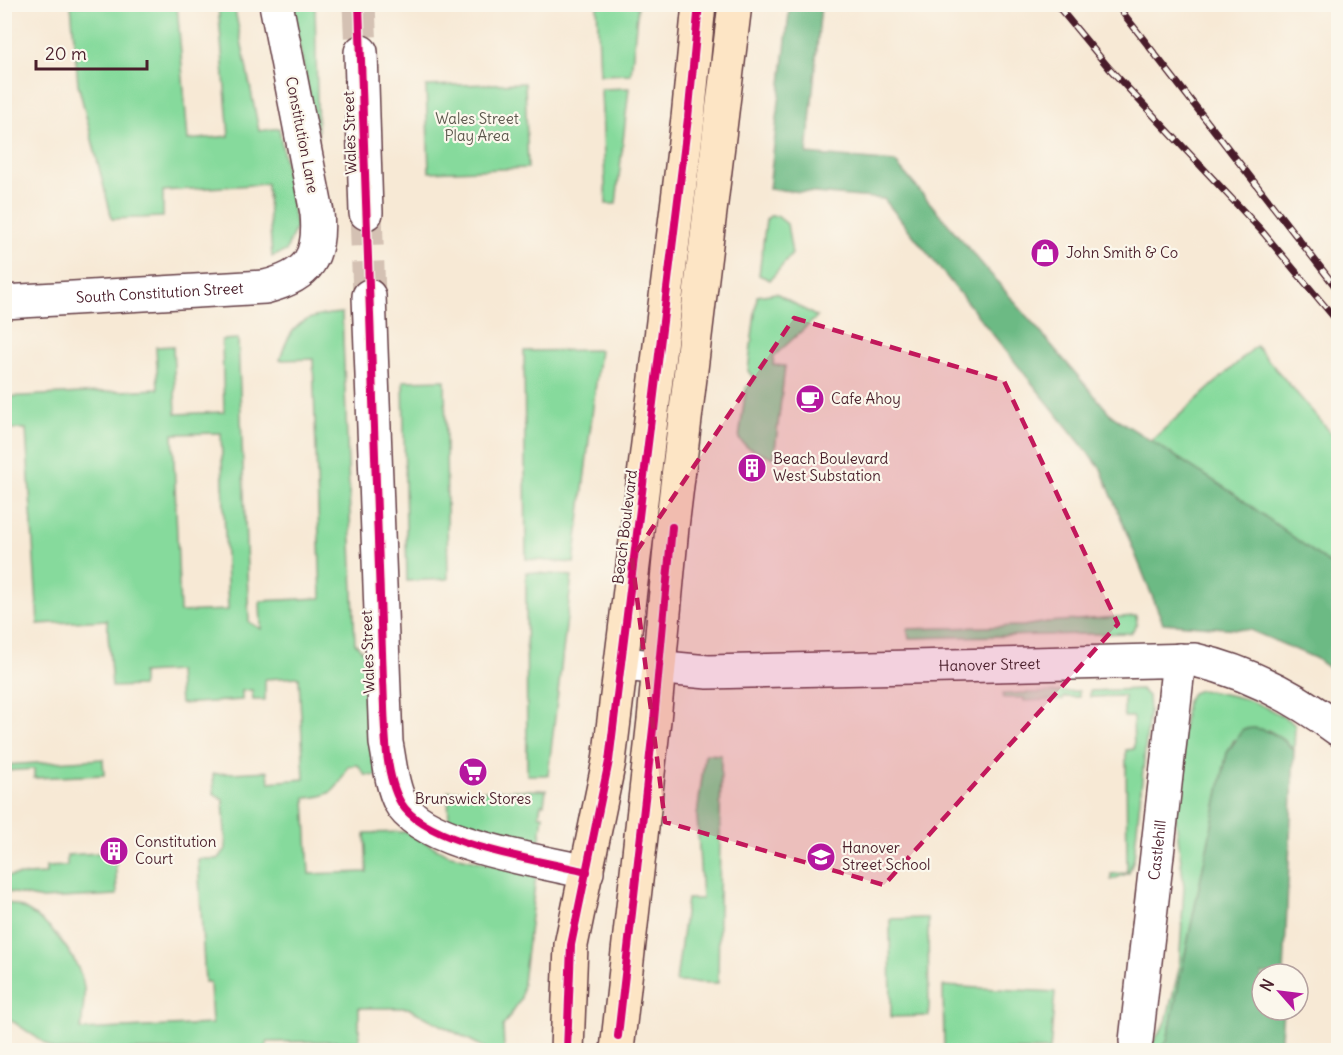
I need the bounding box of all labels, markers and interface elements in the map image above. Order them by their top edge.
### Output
scale bar [36,33,147,71]
text: 20 m [45,42,87,65]
street label: Constitution Lane [282,75,323,195]
street label: Wales Street [339,91,360,175]
park label: Wales Street Play Area [435,109,519,145]
shop icon: John Smith & Co [1029,237,1061,269]
place label: John Smith & Co [1066,243,1178,262]
street label: South Constitution Street [75,278,244,307]
cafe icon: Cafe Ahoy [794,383,826,415]
place label: Cafe Ahoy [831,389,901,408]
place label: Beach Boulevard West Substation [773,449,888,485]
building icon: Beach Boulevard West Substation [736,452,768,484]
street label: Beach Boulevard [608,468,641,585]
street label: Wales Street [357,610,378,694]
street label: Hanover Street [938,654,1041,675]
supermarket icon: Brunswick Stores [457,756,489,788]
place label: Brunswick Stores [415,789,531,808]
street label: Castlehill [1144,819,1170,881]
place label: Constitution Court [135,832,217,868]
building icon: Constitution Court [98,835,130,867]
place label: Hanover Street School [842,838,930,874]
school or university icon: Hanover Street School [805,841,837,873]
north arrow [1250,962,1310,1022]
text: N [1255,975,1278,995]

